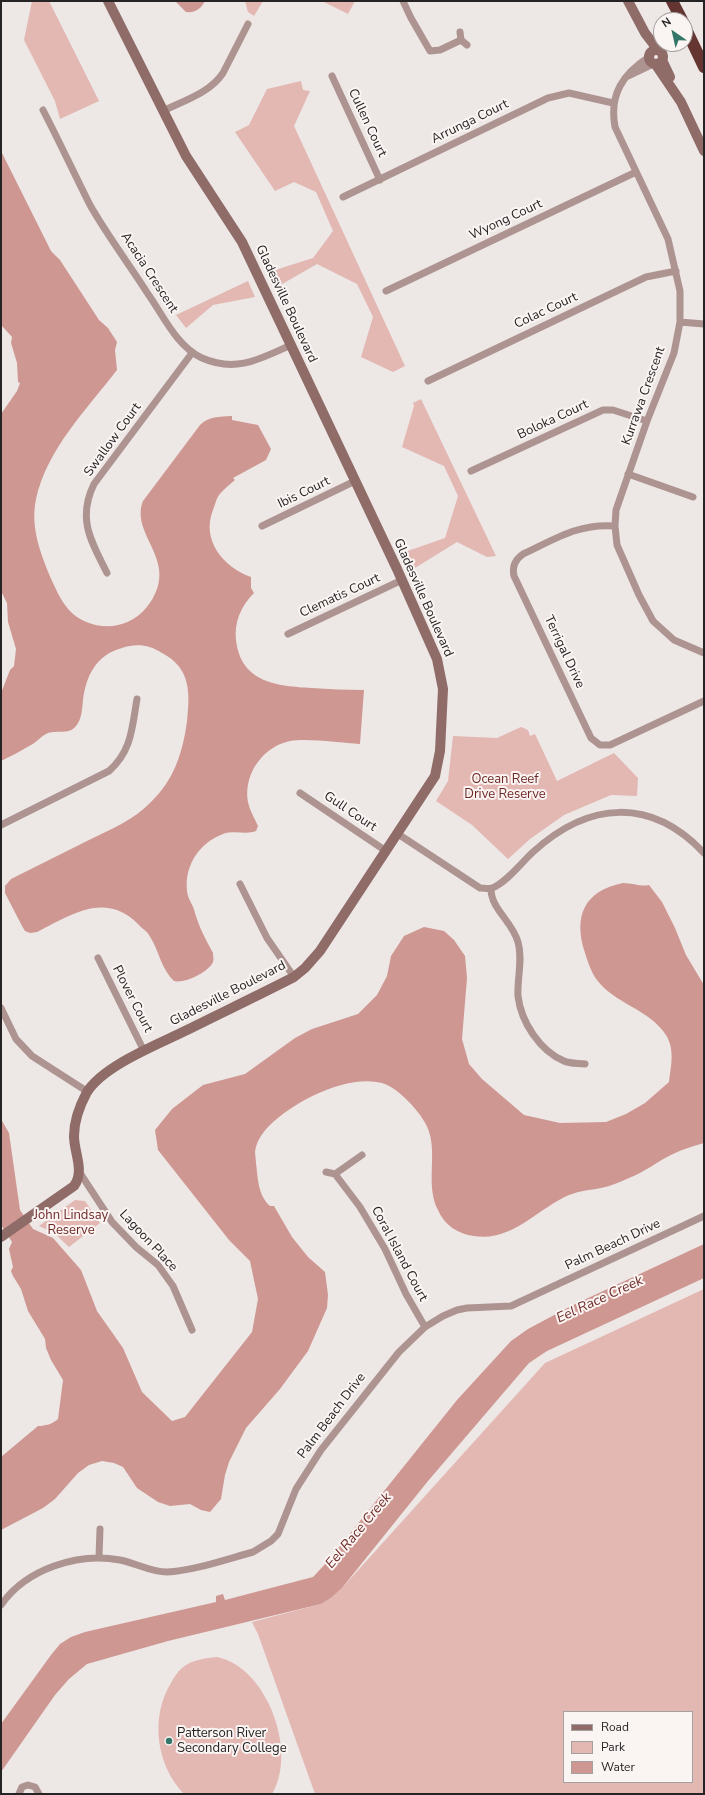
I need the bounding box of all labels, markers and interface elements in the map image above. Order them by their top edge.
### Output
north arrow [653,12,693,52]
text: N [659,14,674,31]
street label: Cullen Court [344,86,390,160]
street label: Arrunga Court [429,97,511,147]
street label: Wyong Court [467,196,545,244]
street label: Acacia Crescent [117,230,181,316]
street label: Gladesville Boulevard [252,243,320,365]
street label: Colac Court [512,290,580,332]
street label: Kurrawa Crescent [619,345,669,447]
street label: Boloka Court [515,397,591,443]
street label: Swallow Court [81,400,145,480]
street label: Ibis Court [275,474,333,512]
street label: Gladesville Boulevard [390,536,456,660]
street label: Clematis Court [297,571,383,621]
street label: Terrigal Drive [540,613,588,691]
park label: Ocean Reef Drive Reserve [464,772,546,803]
street label: Gull Court [321,789,379,835]
street label: Gladesville Boulevard [167,958,289,1030]
street label: Plover Court [108,963,156,1035]
street label: Coral Island Court [367,1204,431,1304]
street label: Lagoon Place [116,1207,180,1275]
park label: John Lindsay Reserve [34,1208,108,1239]
street label: Palm Beach Drive [563,1216,663,1274]
water label: Eel Race Creek [554,1273,646,1327]
street label: Palm Beach Drive [295,1370,369,1462]
water label: Eel Race Creek [322,1490,396,1572]
legend [563,1711,693,1783]
text: Road [601,1719,629,1735]
place label: Patterson River Secondary College [177,1726,287,1757]
marker: Patterson River Secondary College [164,1736,174,1746]
text: Park [601,1739,625,1755]
text: Water [601,1759,635,1775]

